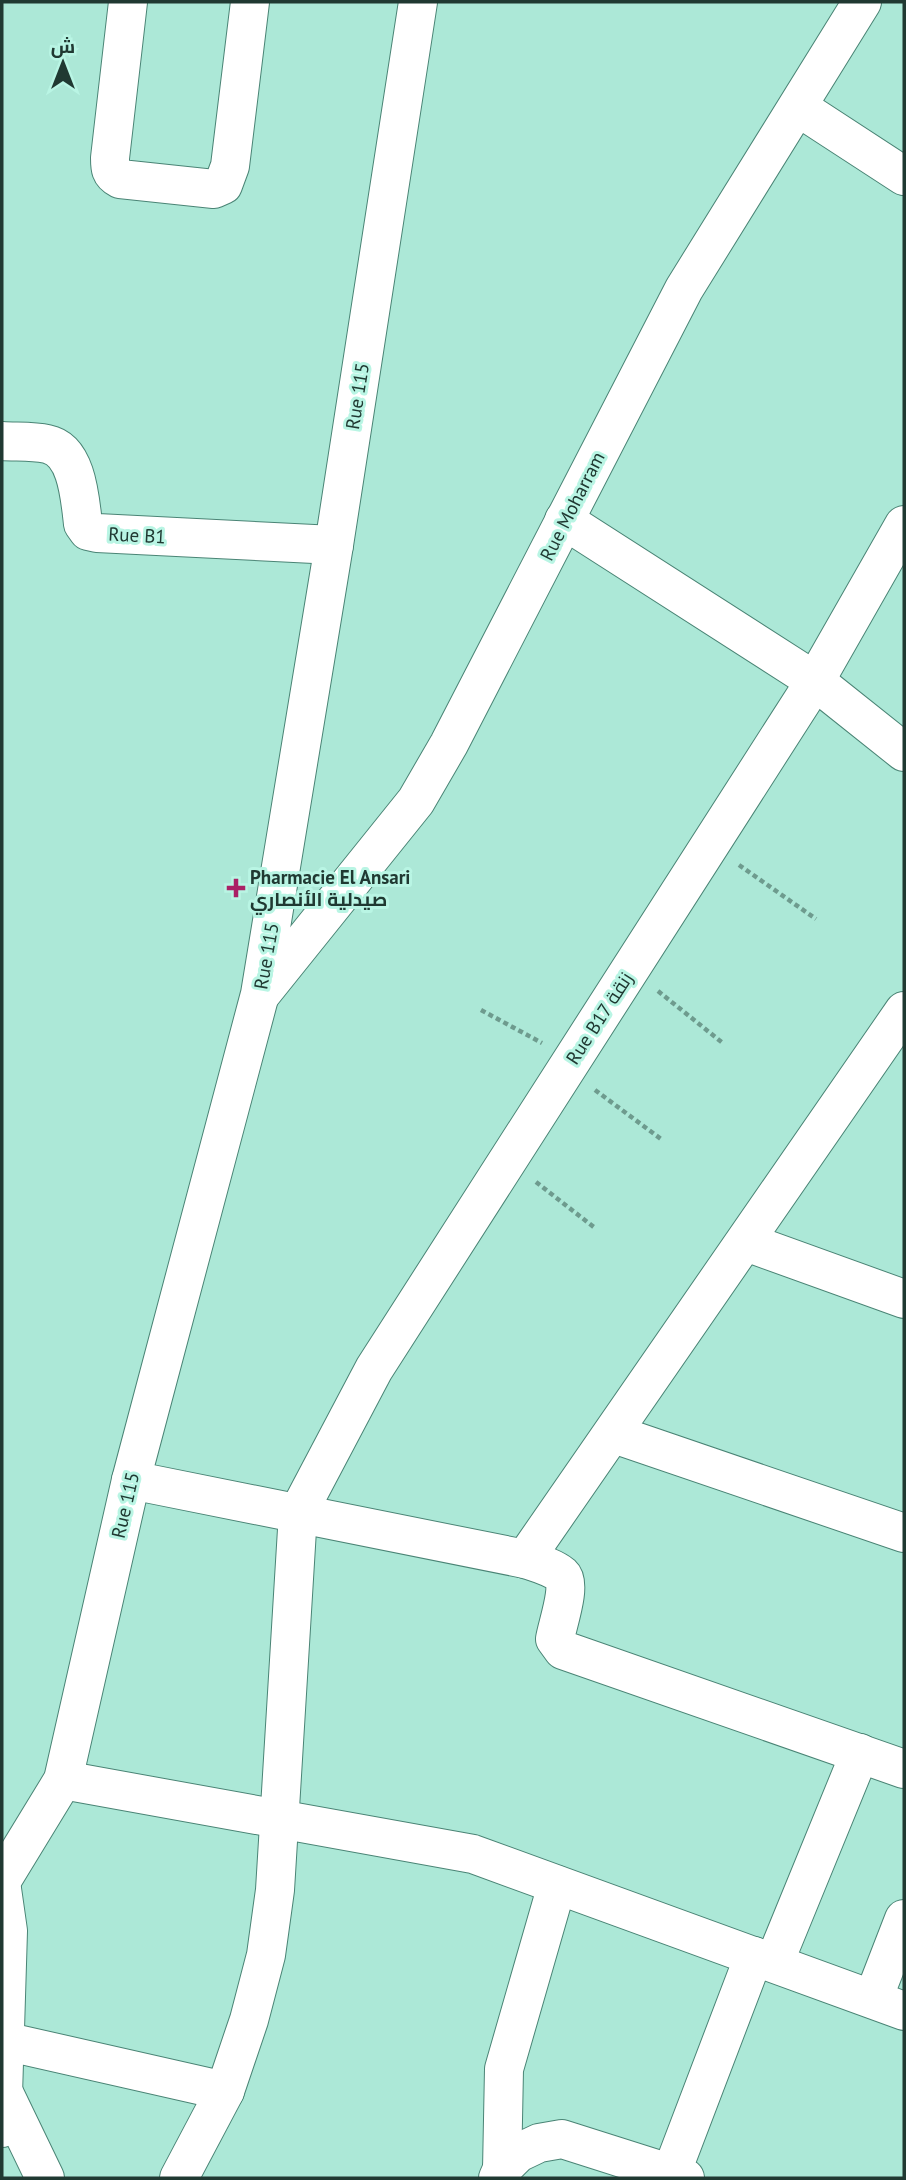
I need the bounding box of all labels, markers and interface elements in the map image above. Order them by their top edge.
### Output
north arrow [28,28,98,98]
text: ش [51,34,75,58]
street label: Rue 115 [340,361,374,431]
street label: Rue Moharram [534,448,610,564]
street label: Rue B1 [108,522,166,548]
place label: Pharmacie El Ansari صيدلية الأنصاري [250,865,410,915]
marker: Pharmacie El Ansari صيدلية الأنصاري [228,880,244,896]
street label: Rue 115 [248,921,284,991]
street label: Rue B17 زنقة [560,967,638,1069]
street label: Rue 115 [106,1470,144,1540]

